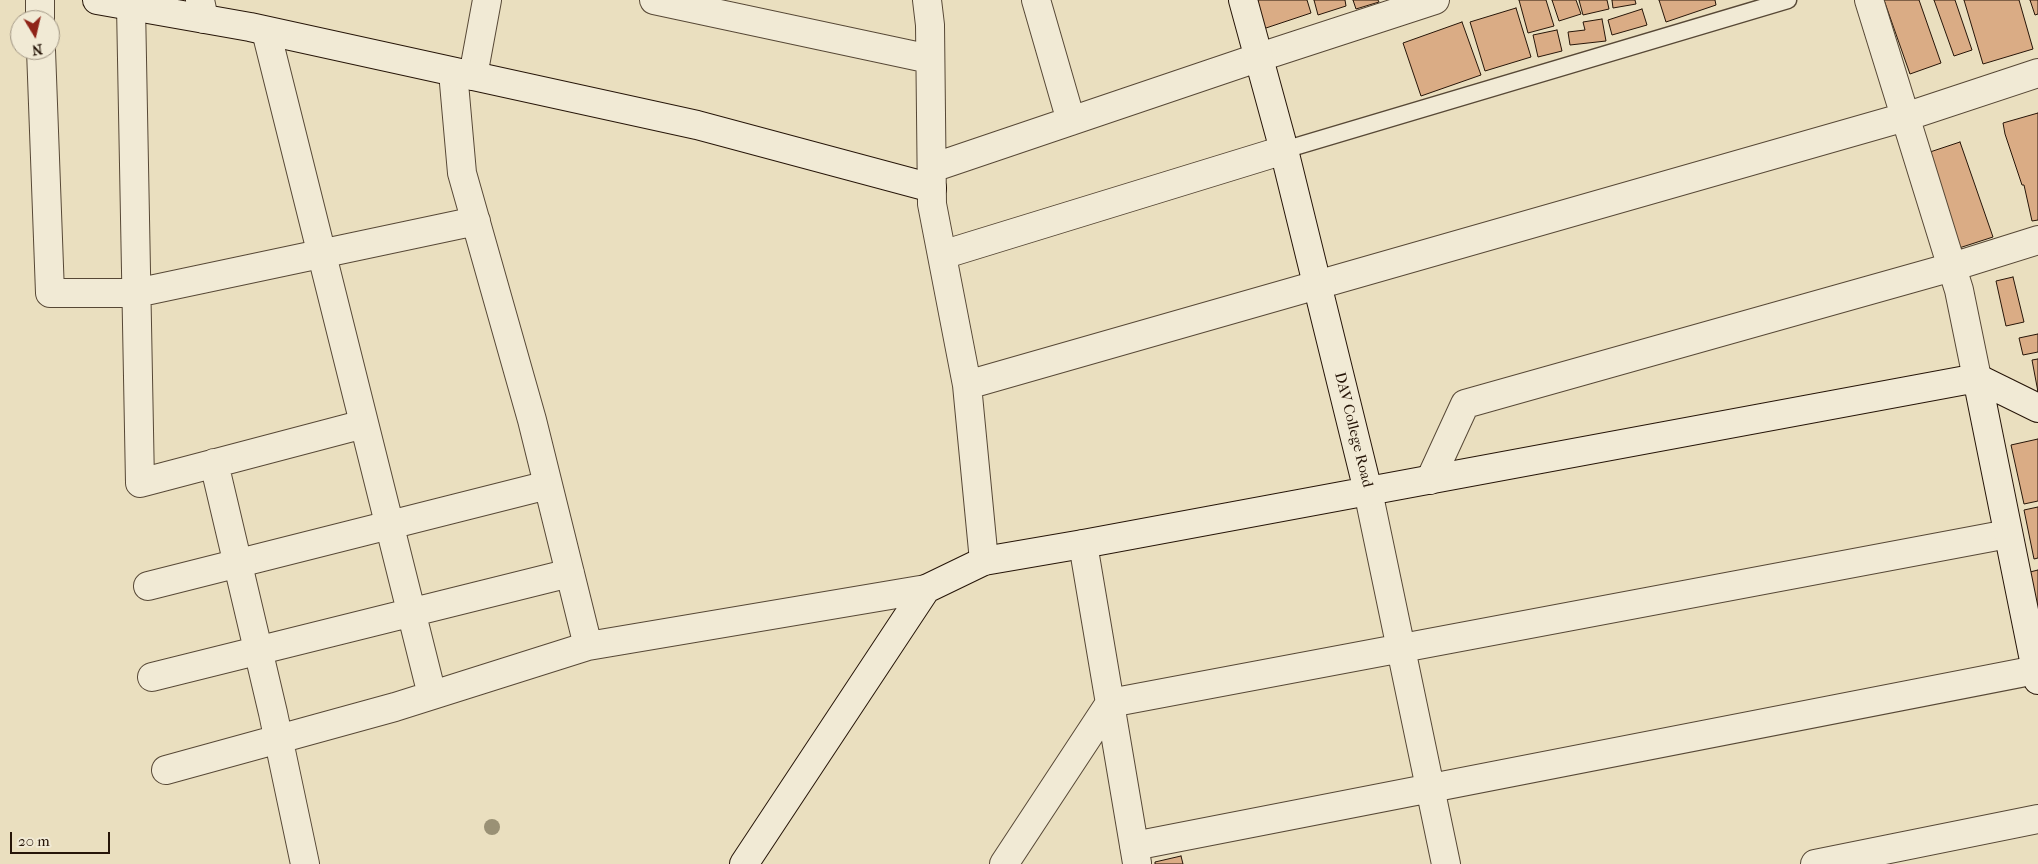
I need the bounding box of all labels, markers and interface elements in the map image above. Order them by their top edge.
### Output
north arrow [10,10,60,60]
text: N [31,40,44,59]
street label: DAV College Road [1330,371,1376,489]
scale bar [12,822,112,854]
text: 20 m [18,832,50,850]

